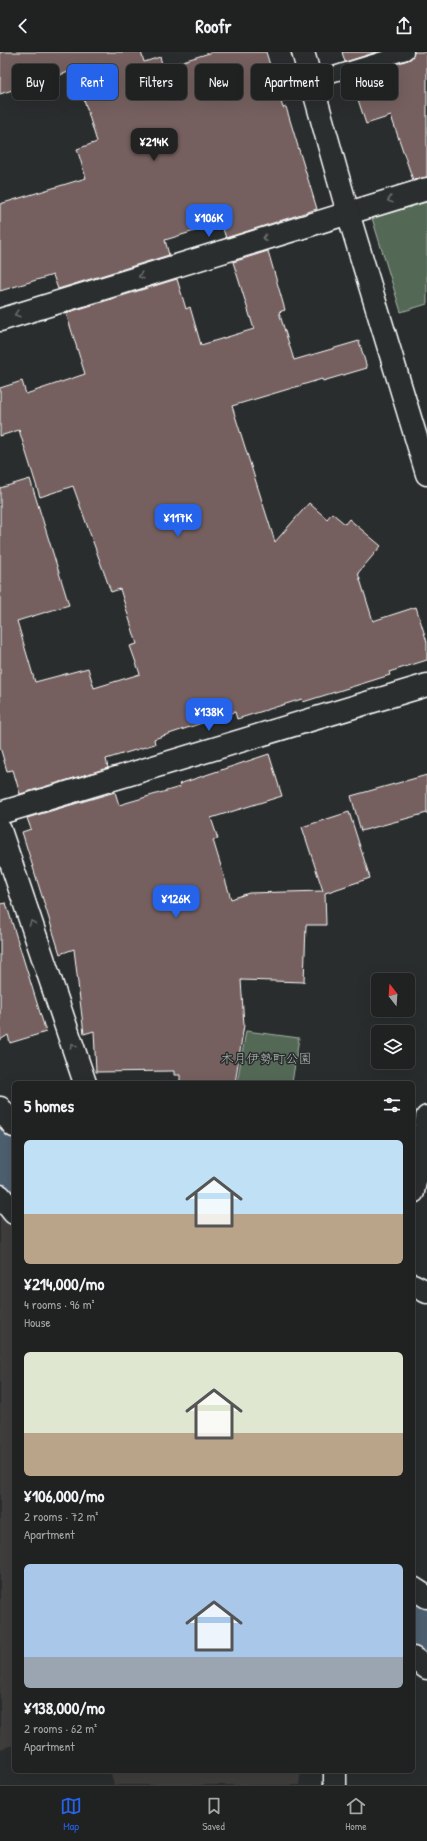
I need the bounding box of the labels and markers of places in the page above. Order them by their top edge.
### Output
pin: ¥214K [126,128,182,162]
pin: ¥106K [181,204,237,238]
pin: ¥117K [150,504,206,538]
pin: ¥138K [181,698,237,732]
pin: ¥126K [148,885,204,919]

